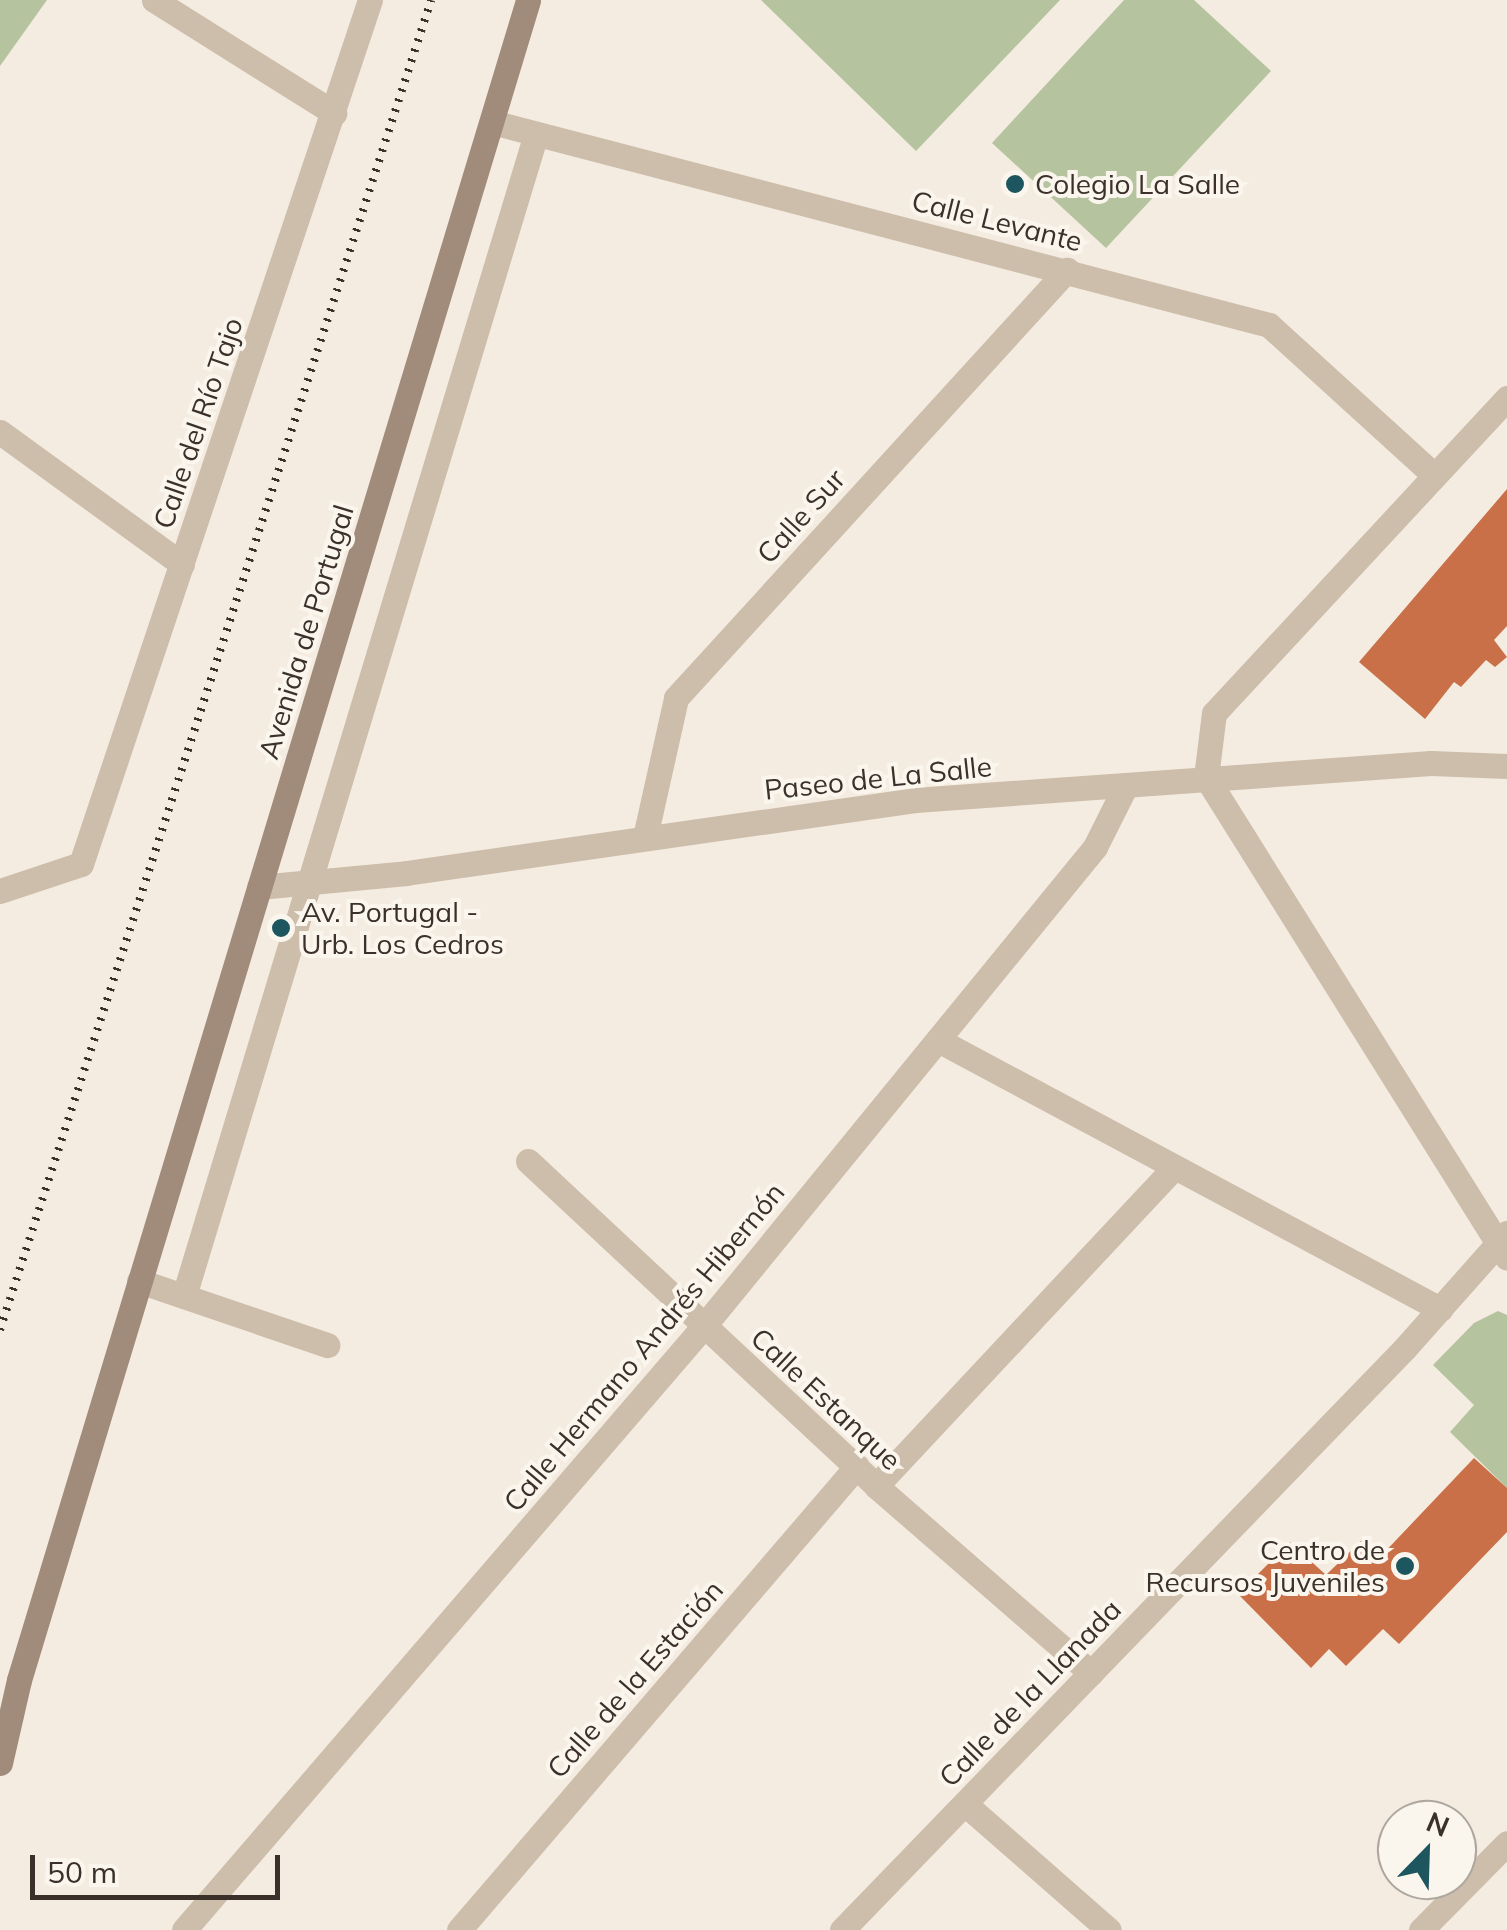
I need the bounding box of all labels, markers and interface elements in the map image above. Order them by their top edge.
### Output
place label: Colegio La Salle [1035,167,1240,201]
marker: Colegio La Salle [1004,173,1026,195]
street label: Calle Levante [908,184,1086,258]
street label: Calle del Río Tajo [146,313,250,533]
street label: Calle Sur [750,462,852,570]
street label: Avenida de Portugal [251,501,361,763]
street label: Paseo de La Salle [763,749,993,807]
place label: Av. Portugal - Urb. Los Cedros [301,895,504,961]
marker: Av. Portugal - Urb. Los Cedros [270,917,292,939]
street label: Calle Hermano Andrés Hibernón [497,1176,791,1518]
street label: Calle Estanque [744,1321,908,1477]
place label: Centro de Recursos Juveniles [1145,1533,1385,1599]
marker: Centro de Recursos Juveniles [1394,1555,1416,1577]
street label: Calle de la Estación [540,1573,730,1785]
street label: Calle de la Llanada [932,1592,1128,1794]
north arrow [1377,1800,1477,1900]
text: N [1422,1804,1455,1844]
scale bar [35,1835,285,1897]
text: 50 m [47,1853,117,1891]

